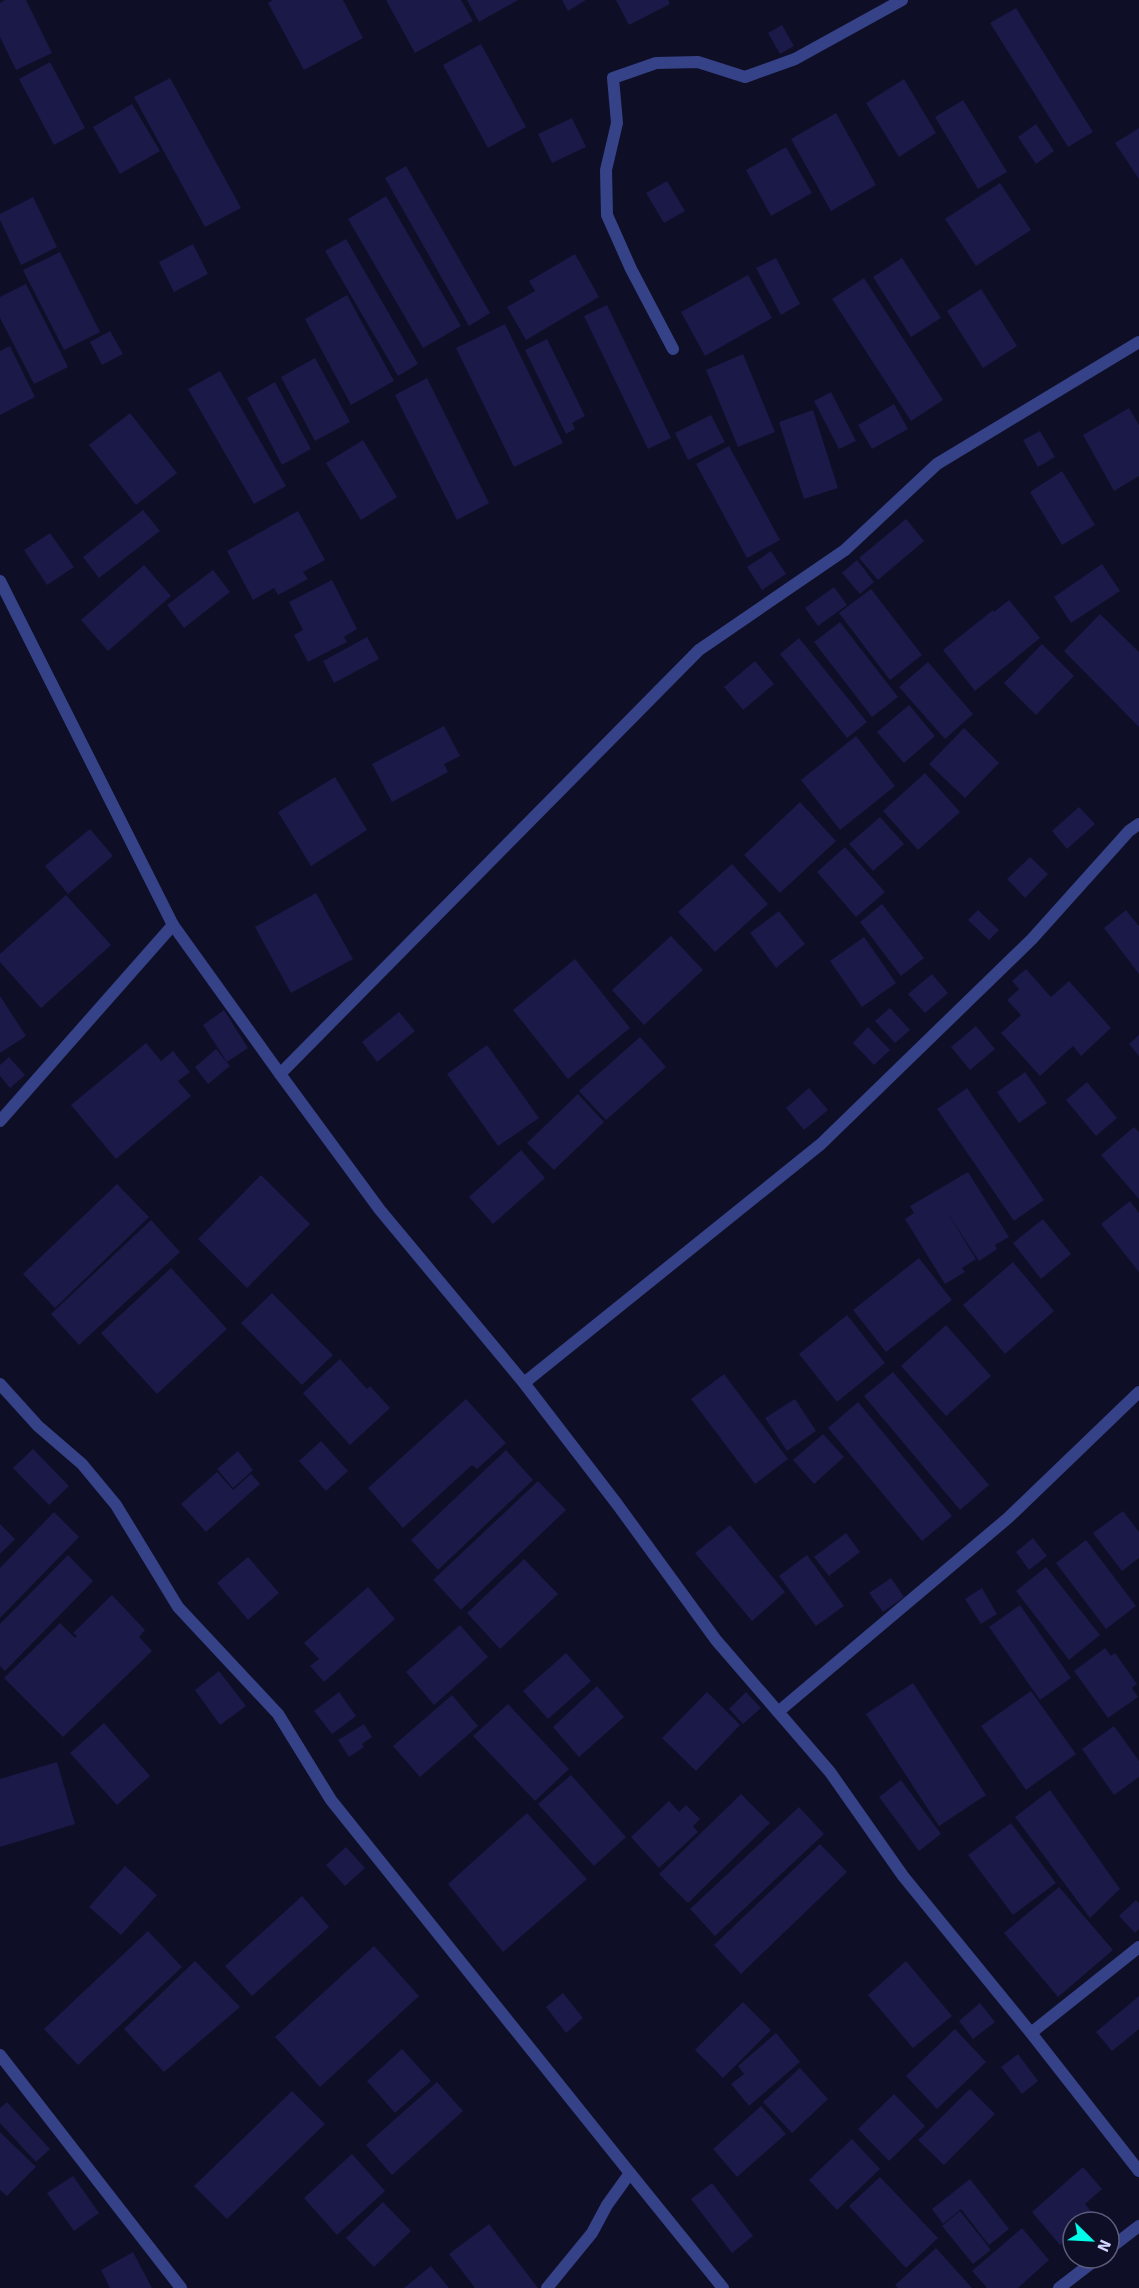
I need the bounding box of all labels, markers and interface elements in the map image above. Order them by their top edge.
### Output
north arrow [1061,2210,1121,2270]
text: N [1092,2237,1115,2255]

